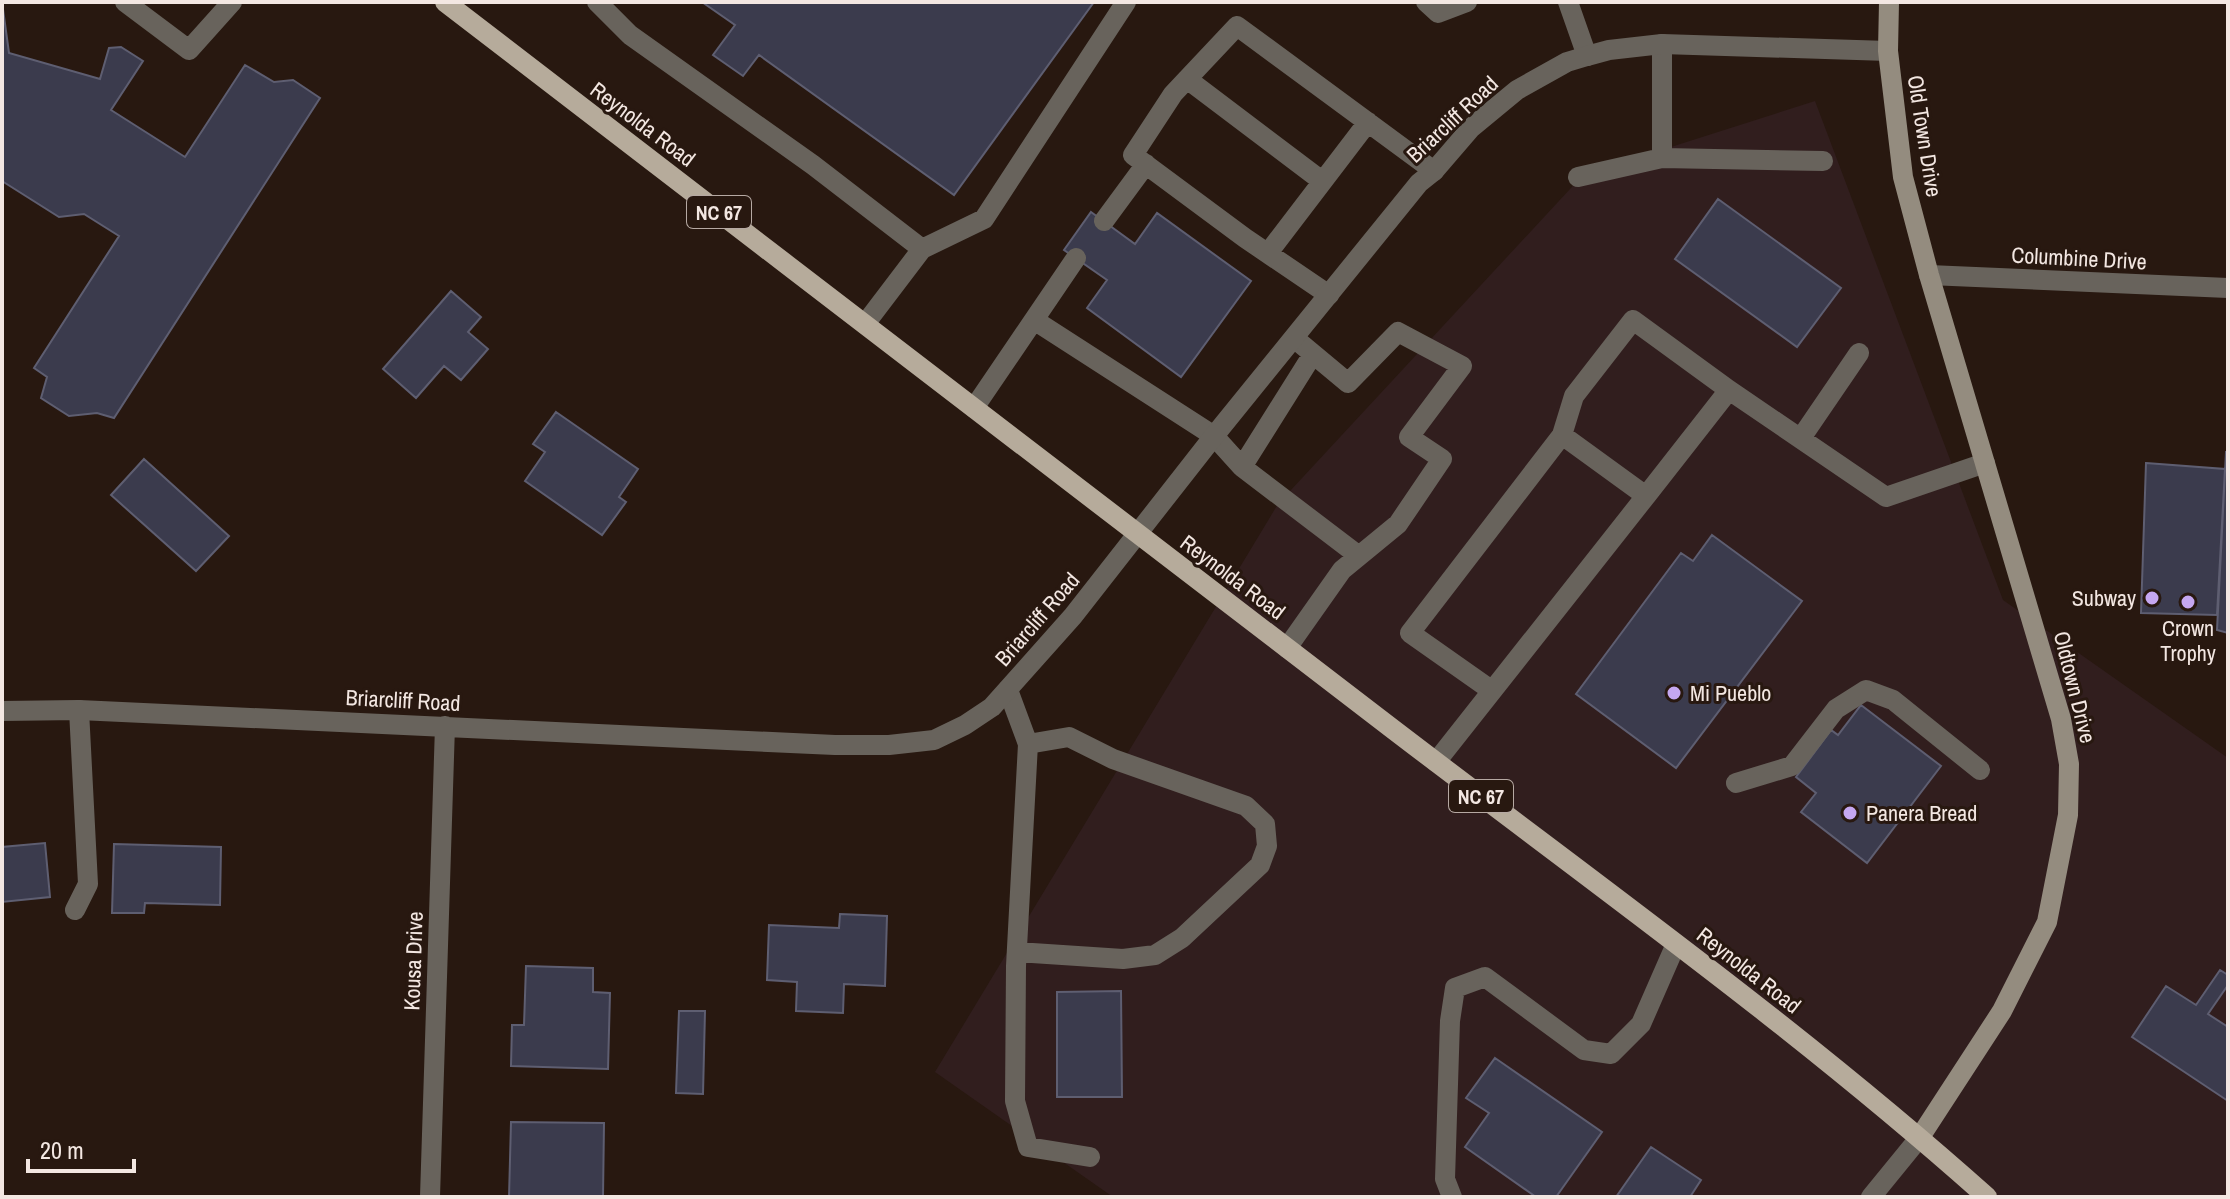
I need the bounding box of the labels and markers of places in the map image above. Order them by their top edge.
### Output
place label: Subway [2072,583,2136,613]
marker: Subway [2143,589,2161,607]
marker: Crown Trophy [2179,593,2197,611]
place label: Crown Trophy [2160,613,2216,668]
place label: Mi Pueblo [1690,678,1771,708]
marker: Mi Pueblo [1665,684,1683,702]
place label: Panera Bread [1866,798,1977,828]
marker: Panera Bread [1841,804,1859,822]

